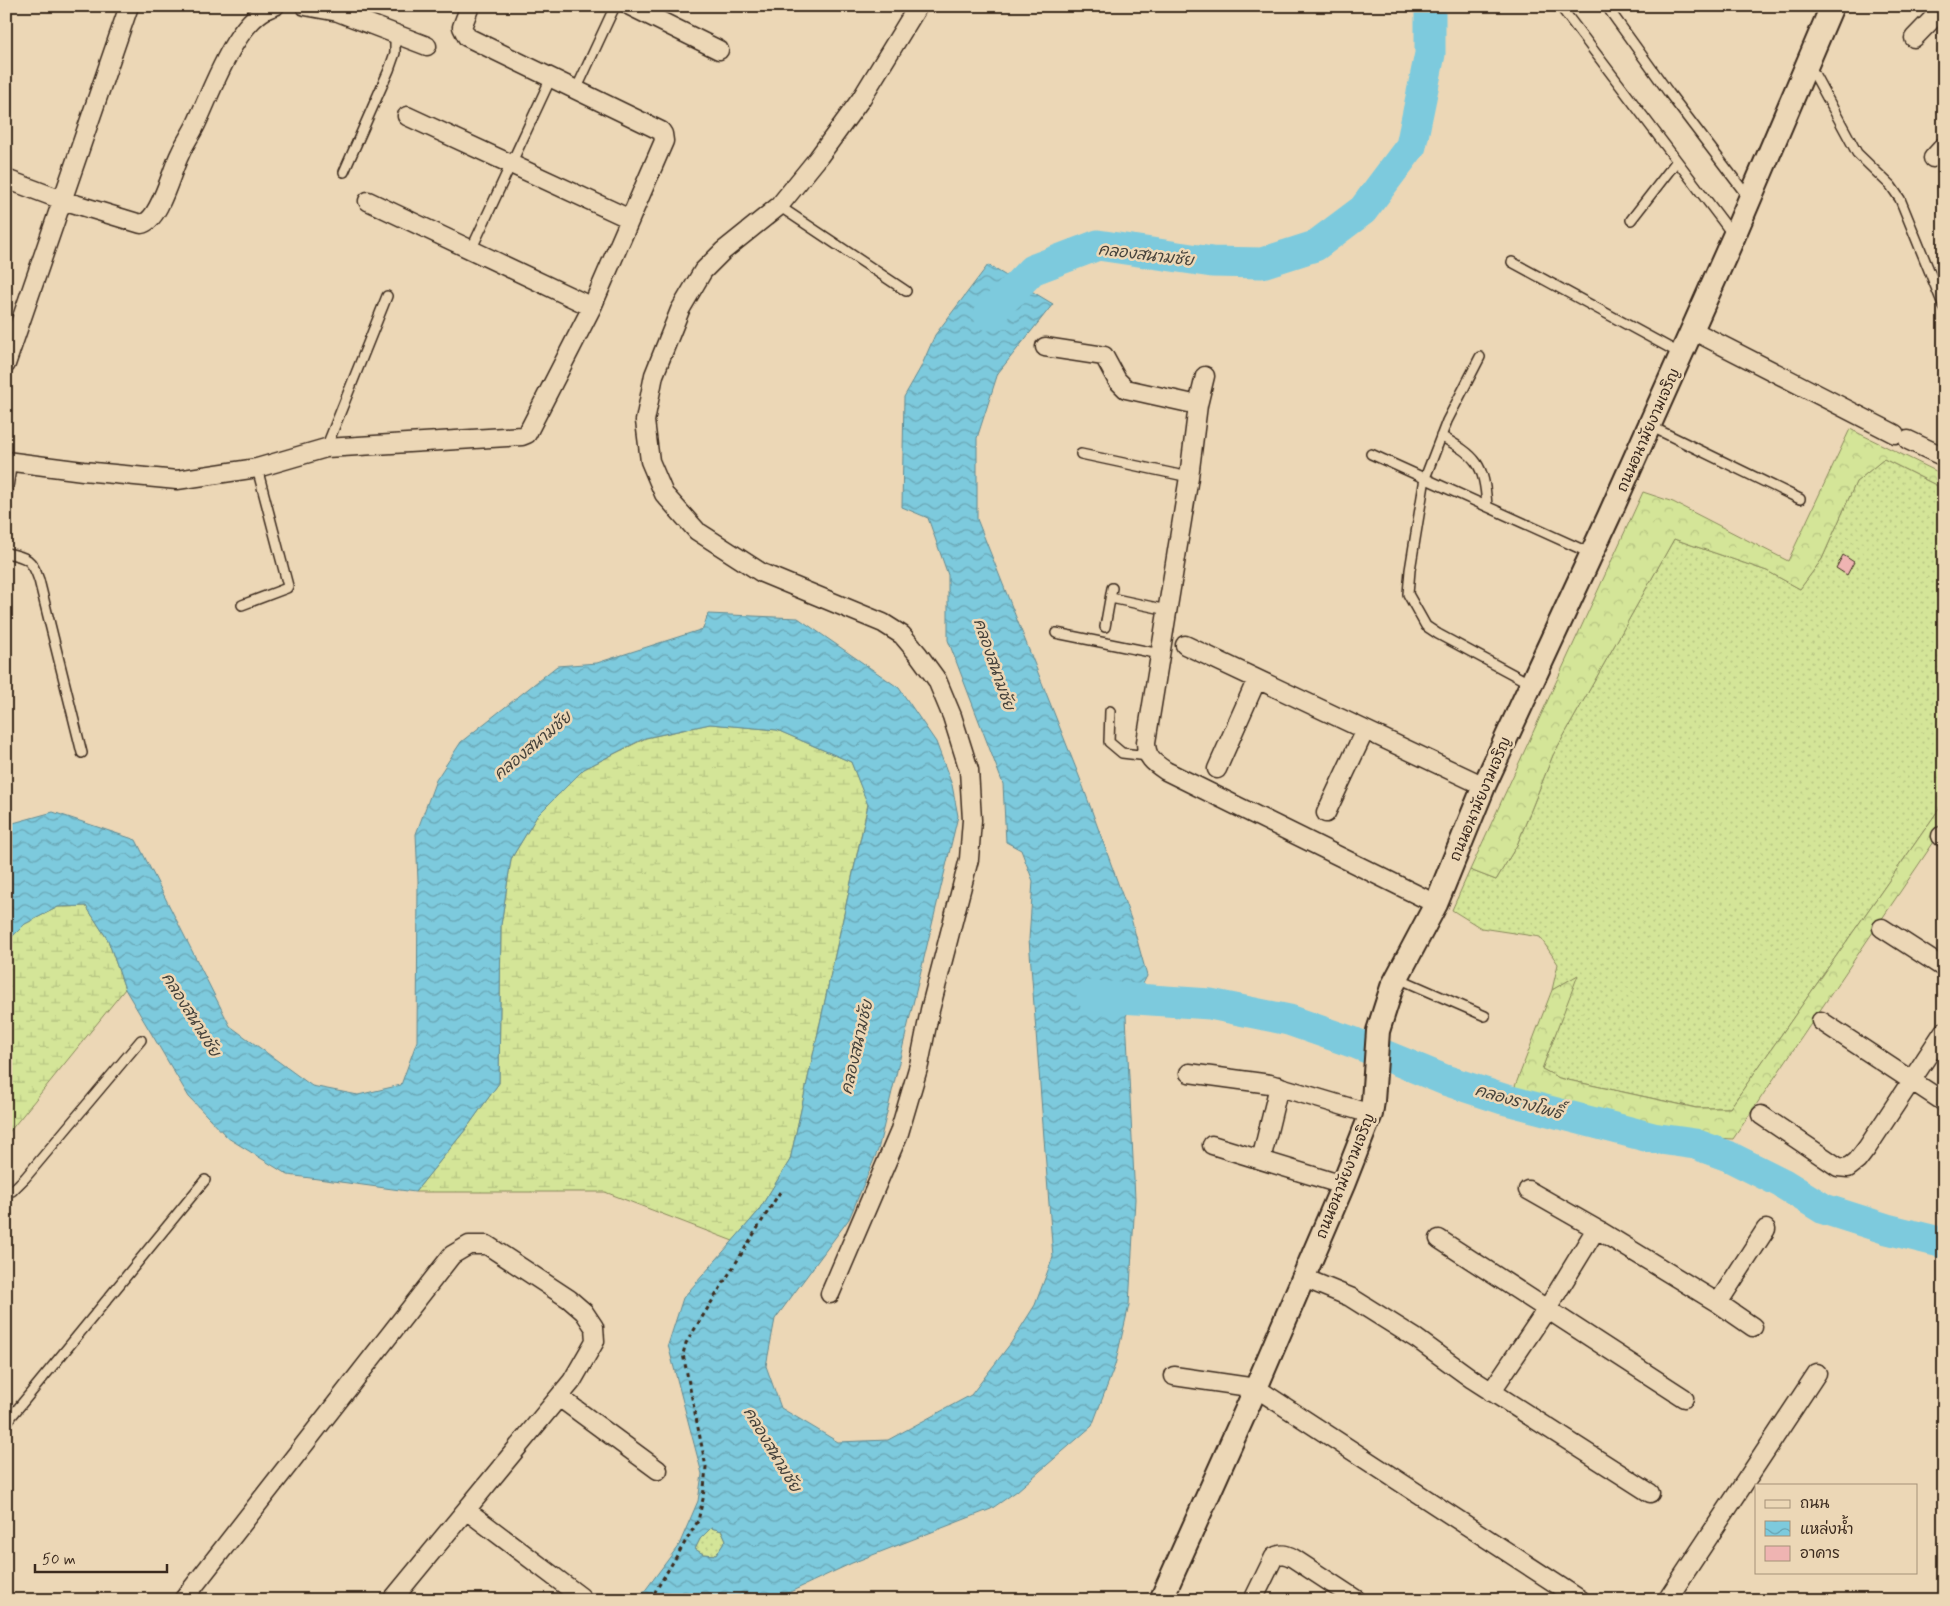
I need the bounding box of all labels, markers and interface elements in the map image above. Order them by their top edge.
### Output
water label: คลองสนามชัย [1097,239,1196,272]
street label: ถนนอนามัยงามเจริญ [1613,365,1685,495]
water label: คลองสนามชัย [968,616,1020,714]
water label: คลองสนามชัย [490,707,577,785]
street label: ถนนอนามัยงามเจริญ [1446,734,1516,865]
water label: คลองสนามชัย [157,969,226,1062]
water label: คลองสนามชัย [836,997,879,1096]
water label: คลองรางโพธิ์ [1472,1075,1571,1126]
street label: ถนนอนามัยงามเจริญ [1312,1111,1380,1242]
water label: คลองสนามชัย [738,1403,806,1497]
legend [1755,1484,1918,1574]
text: ถนน [1800,1494,1829,1514]
text: แหล่งน้ำ [1800,1515,1854,1540]
scale bar [35,1541,168,1573]
text: อาคาร [1800,1544,1840,1564]
text: 50 m [42,1550,76,1570]

